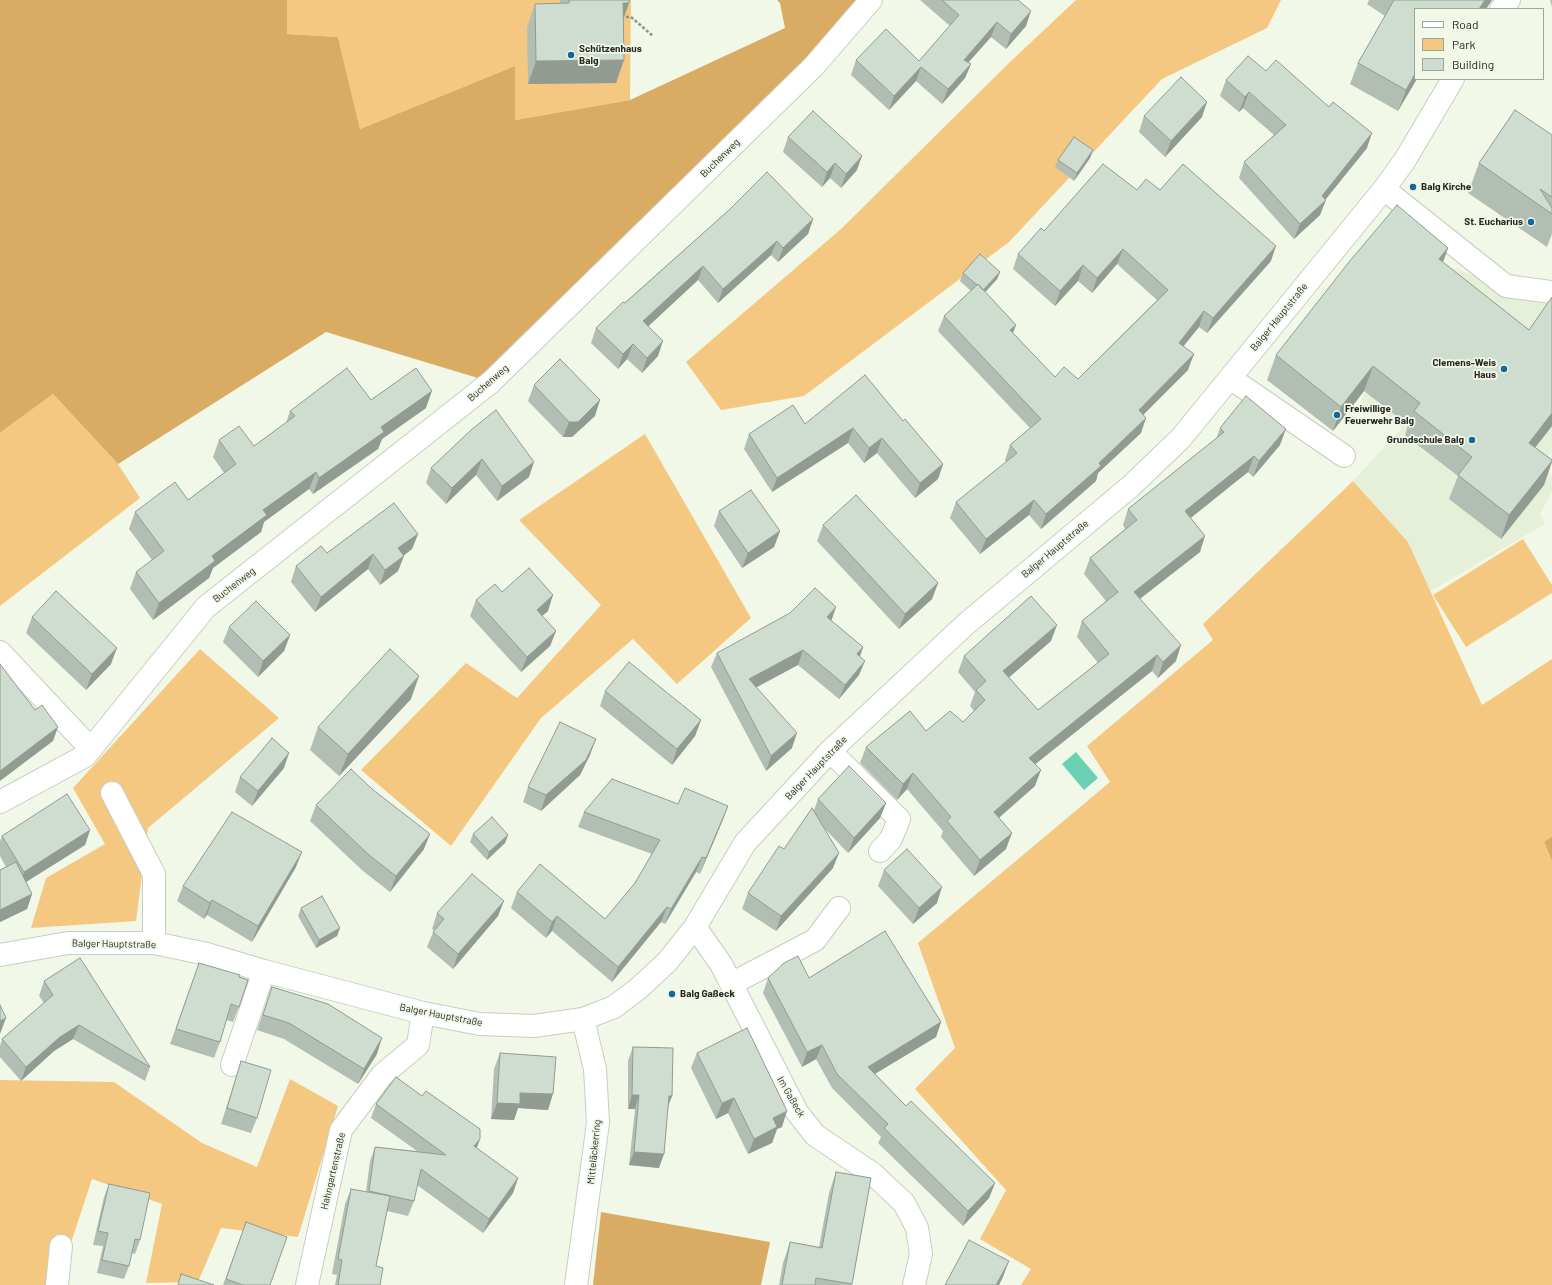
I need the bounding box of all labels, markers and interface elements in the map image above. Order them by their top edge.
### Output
legend [1414,8,1544,80]
text: Road [1452,17,1479,31]
text: Park [1452,37,1476,51]
place label: Schützenhaus Balg [579,43,642,66]
marker: Schützenhaus Balg [566,50,576,60]
text: Building [1452,57,1494,71]
street label: Buchenweg [698,136,742,180]
place label: Balg Kirche [1421,181,1471,193]
marker: Balg Kirche [1408,182,1418,192]
place label: St. Eucharius [1464,216,1523,228]
marker: St. Eucharius [1526,217,1536,227]
street label: Balger Hauptstraße [1248,281,1310,353]
place label: Clemens-Weis Haus [1432,357,1496,380]
street label: Buchenweg [465,362,511,404]
marker: Clemens-Weis Haus [1499,364,1509,374]
place label: Freiwillige Feuerwehr Balg [1345,403,1414,426]
marker: Freiwillige Feuerwehr Balg [1332,410,1342,420]
place label: Grundschule Balg [1387,434,1464,446]
marker: Grundschule Balg [1467,435,1477,445]
street label: Balger Hauptstraße [1019,517,1091,581]
street label: Buchenweg [210,565,258,605]
street label: Balger Hauptstraße [782,734,850,802]
street label: Balger Hauptstraße [72,937,156,951]
place label: Balg Gaßeck [680,988,735,1000]
marker: Balg Gaßeck [667,989,677,999]
street label: Balger Hauptstraße [399,1001,483,1029]
street label: Im Gaßeck [775,1074,807,1120]
street label: Mitteläckerring [585,1119,603,1185]
street label: Hahngartenstraße [318,1131,348,1211]

